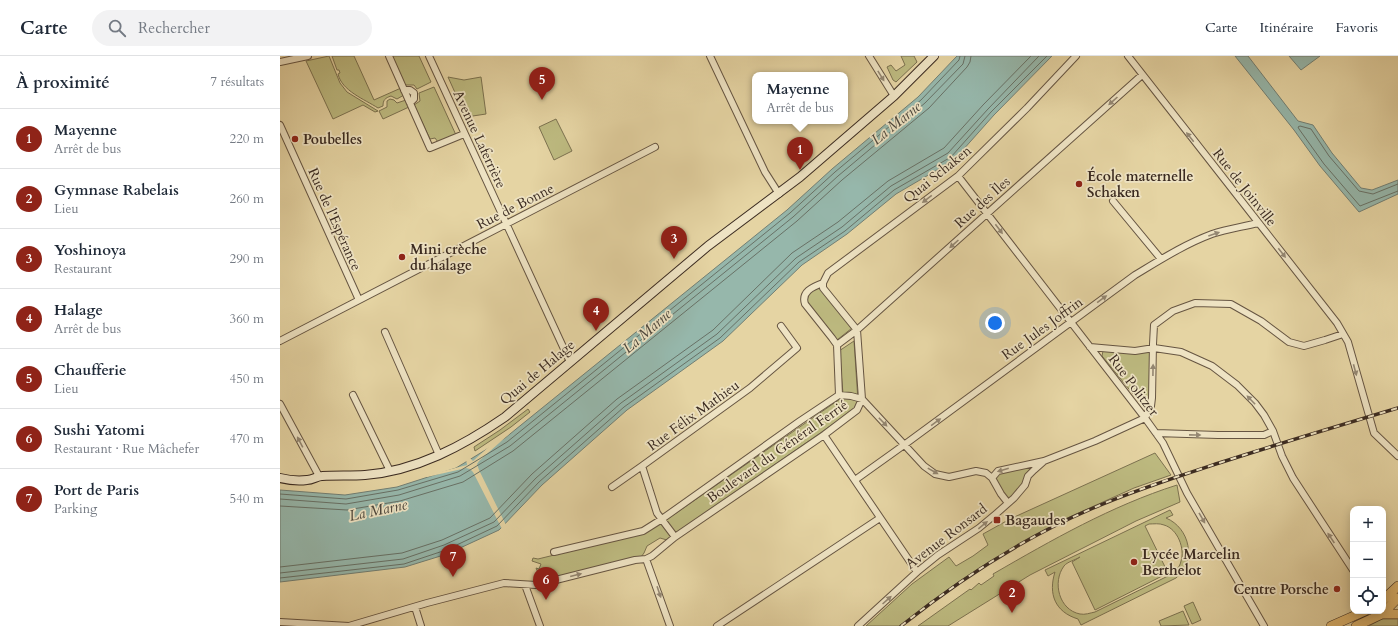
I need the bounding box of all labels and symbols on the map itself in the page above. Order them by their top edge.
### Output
pin: 5 [529,67,555,100]
one-way arrow [877,71,885,81]
street label: Avenue Laferrière [448,87,511,191]
one-way arrow [1108,96,1118,106]
water label: La Marne [867,97,925,149]
place label: Poubelles [303,130,362,149]
one-way arrow [1187,132,1195,142]
marker: Poubelles [290,134,300,144]
pin: 1 [787,137,813,170]
street label: Quai Schaken [899,141,975,208]
street label: Rue de Joinville [1208,145,1281,230]
street label: Rue de l'Espérance [303,165,366,274]
place label: École maternelle Schaken [1087,166,1193,202]
street label: Rue des Îles [950,172,1015,233]
street label: Rue de Bonne [473,179,557,234]
marker: École maternelle Schaken [1074,179,1084,189]
one-way arrow [922,195,932,203]
one-way arrow [995,224,1003,235]
pin: 3 [661,226,687,259]
one-way arrow [1209,231,1221,237]
one-way arrow [949,239,958,248]
place label: Mini crèche du halage [410,240,487,275]
one-way arrow [1277,248,1286,259]
marker: Mini crèche du halage [397,252,407,262]
street label: Rue Jules Joffrin [998,292,1087,364]
one-way arrow [1097,295,1108,303]
pin: 4 [583,298,609,331]
water label: La Marne [618,304,676,358]
your location [985,313,1005,333]
street label: Quai de Halage [496,335,579,409]
street label: Rue Politzer [1104,350,1164,421]
one-way arrow [1150,363,1156,376]
one-way arrow [1352,365,1358,377]
street label: Rue Félix Mathieu [643,375,743,455]
street label: Boulevard du Général Ferrié [703,395,852,507]
one-way arrow [1246,395,1256,405]
one-way arrow [878,417,888,427]
one-way arrow [930,418,941,426]
one-way arrow [1189,432,1202,438]
one-way arrow [297,436,303,448]
one-way arrow [997,467,1009,473]
one-way arrow [927,468,939,474]
water label: La Marne [347,494,409,526]
street label: Avenue Ronsard [902,499,991,573]
place label: Bagaudes [1005,511,1066,530]
one-way arrow [1198,512,1205,524]
marker: Bagaudes [992,515,1002,525]
one-way arrow [978,521,988,529]
one-way arrow [1327,533,1335,543]
pin: 7 [440,544,466,577]
place label: Lycée Marcelin Berthelot [1142,545,1240,580]
marker: Lycée Marcelin Berthelot [1129,557,1139,567]
pin: 6 [533,567,559,600]
one-way arrow [570,571,583,577]
pin: 2 [999,580,1025,613]
place label: Centre Porsche [1233,580,1329,599]
marker: Centre Porsche [1332,584,1342,594]
one-way arrow [656,587,662,599]
one-way arrow [881,595,892,604]

